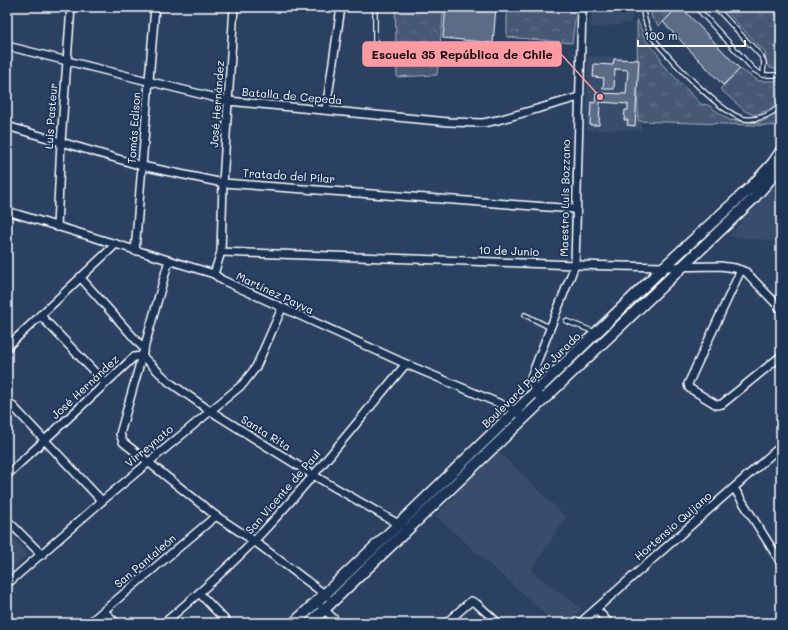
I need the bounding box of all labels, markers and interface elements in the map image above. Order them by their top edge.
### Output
scale bar [638,22,745,48]
text: 100 m [644,27,678,43]
callout: Escuela 35 República de Chile [363,42,561,66]
text: Escuela 35 República de Chile [371,46,553,62]
street label: José Hernández [206,60,227,148]
street label: Luis Pasteur [41,82,60,149]
street label: Batalla de Cepeda [241,84,343,107]
street label: Tomás Edison [124,92,143,164]
street label: Maestro Luis Bozzano [556,139,573,257]
street label: Tratado del Pilar [242,165,336,186]
street label: 10 de Junio [478,242,540,259]
street label: Martínez Payva [234,268,317,317]
street label: Boulevard Pedro Jurado [478,328,584,431]
street label: José Hernández [48,351,122,422]
street label: Santa Rita [238,411,294,454]
street label: Virreynato [122,421,176,470]
street label: San Vicente de Paul [242,446,323,537]
street label: Hortensio Quijano [631,488,715,563]
street label: San Pantaleón [111,530,179,591]

